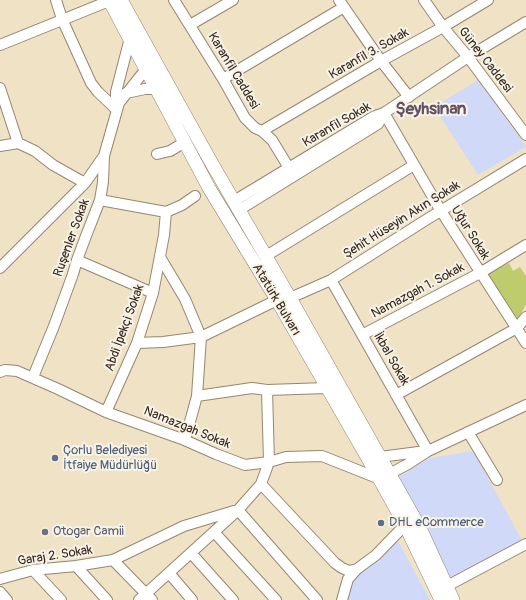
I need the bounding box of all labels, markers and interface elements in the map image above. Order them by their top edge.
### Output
street label: Güney Caddesi [455,24,515,96]
street label: Karanfil 3. Sokak [326,25,412,83]
street label: Karanfil Caddesi [204,30,262,112]
street label: Karanfil Sokak [300,99,374,151]
district label: Şeyhsinan [396,100,466,120]
street label: Şehit Hüseyin Akın Sokak [341,178,463,262]
street label: Ruşenler Sokak [51,197,93,279]
street label: Uğur Sokak [447,203,493,263]
street label: Namazgah 1. Sokak [369,260,467,322]
street label: Atatürk Bulvarı [248,261,304,339]
street label: Abdi İpekçi Sokak [102,282,148,374]
street label: İkbal Sokak [370,330,412,388]
street label: Namazgah Sokak [141,404,233,452]
place label: Çorlu Belediyesi İtfaiye Müdürlüğü [63,443,157,474]
marker: Çorlu Belediyesi İtfaiye Müdürlüğü [50,453,60,463]
place label: DHL eCommerce [389,515,484,531]
marker: DHL eCommerce [376,518,386,528]
place label: Otogar Camii [53,524,124,540]
marker: Otogar Camii [40,527,50,537]
street label: Garaj 2. Sokak [16,542,94,570]

